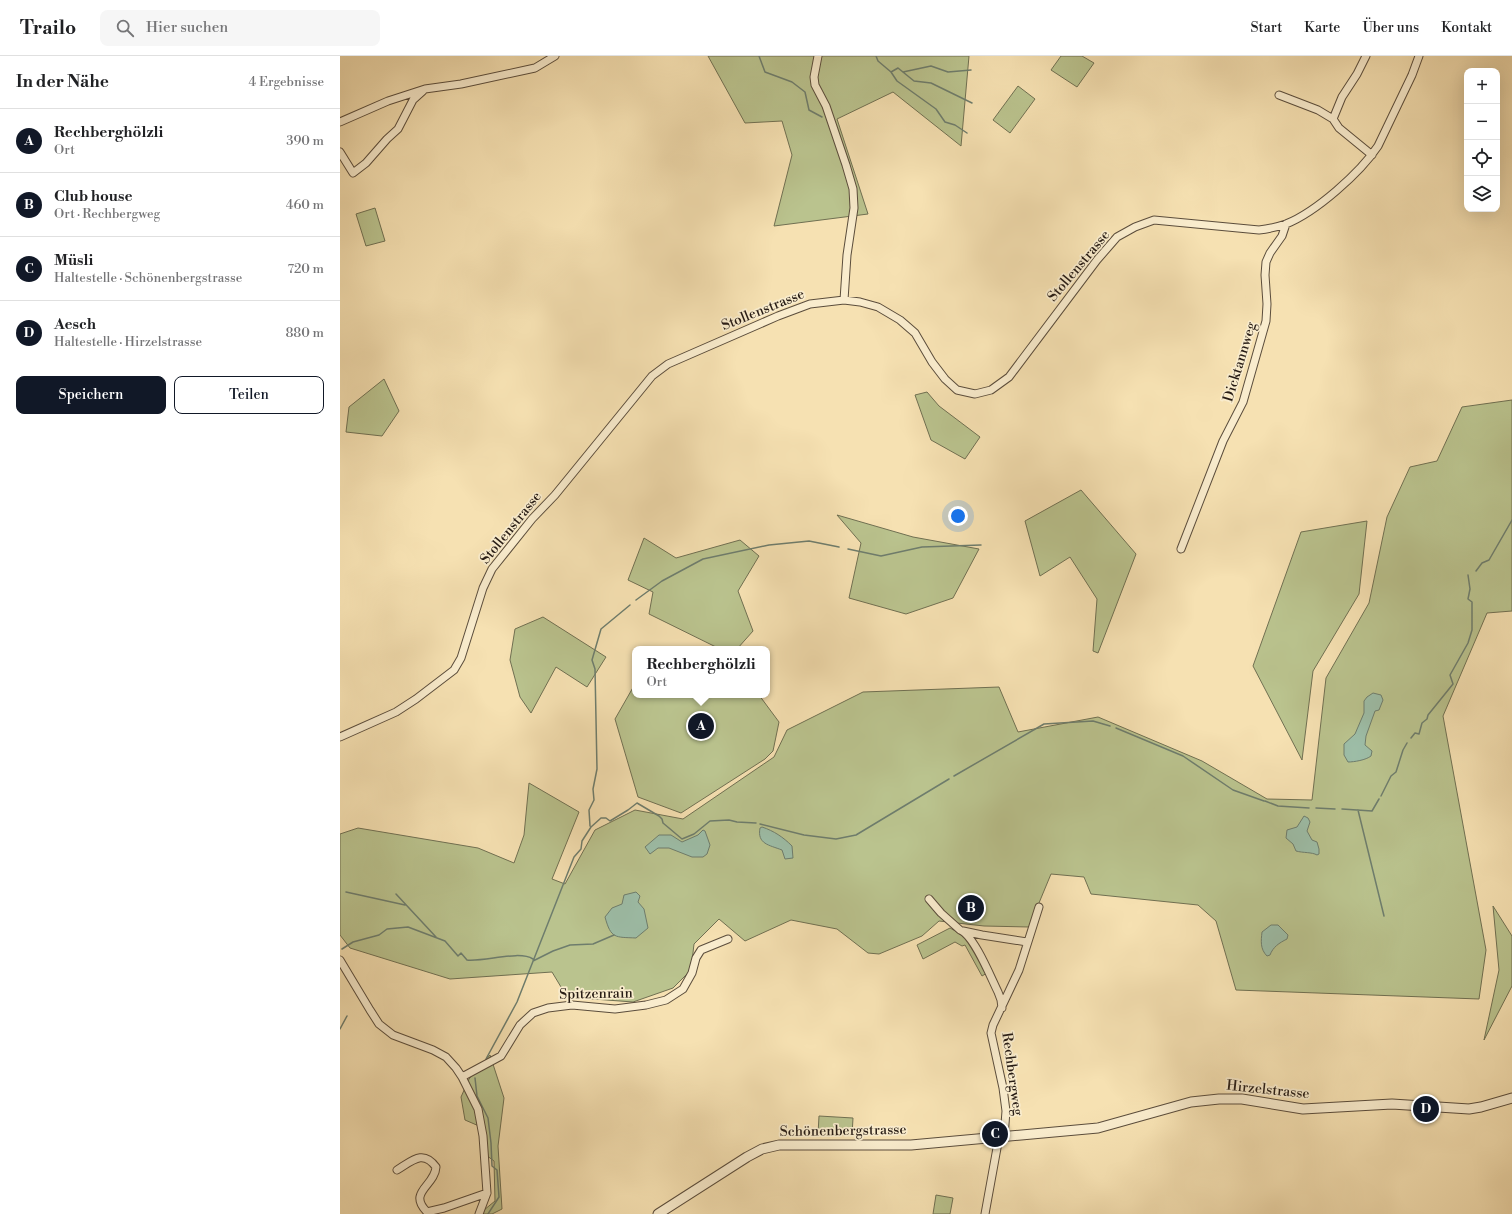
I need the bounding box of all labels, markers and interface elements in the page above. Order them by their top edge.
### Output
search box [100,10,380,46]
text: Trailo [20,16,76,40]
icon: search [114,17,136,39]
text: Hier suchen [146,18,228,37]
text: Start [1250,19,1282,37]
text: Karte [1304,19,1340,37]
text: Über uns [1362,19,1419,37]
text: Kontakt [1441,19,1492,37]
map controls [1464,68,1500,212]
button: + [1464,68,1500,104]
text: In der Nähe [16,71,109,93]
text: 4 Ergebnisse [249,74,324,90]
button: − [1464,104,1500,140]
text: Rechberghölzli [54,123,163,142]
text: A [24,133,34,149]
text: 390 m [286,133,324,149]
button: locate [1464,140,1500,176]
text: Ort [54,142,75,158]
button: layers [1464,176,1500,212]
text: Club house [54,187,132,206]
text: B [24,197,34,213]
text: 460 m [286,197,324,213]
text: Ort · Rechbergweg [54,206,160,222]
street label: Stollenstrasse [1044,227,1114,305]
text: Müsli [54,251,93,270]
text: C [24,261,34,277]
text: 720 m [288,261,324,277]
text: Haltestelle · Schönenbergstrasse [54,270,242,286]
street label: Stollenstrasse [719,285,807,335]
text: Aesch [54,315,96,334]
street label: Dicktannweg [1219,319,1261,404]
text: D [24,325,34,341]
text: 880 m [285,325,324,341]
text: Haltestelle · Hirzelstrasse [54,334,202,350]
button: Speichern [16,376,166,414]
button: Teilen [174,376,324,414]
street label: Stollenstrasse [476,488,546,568]
your location [948,506,968,526]
popup [632,646,770,698]
text: Rechberghölzli [646,655,756,674]
text: Ort [646,674,667,690]
pin: A [688,711,714,741]
pin: B [958,893,984,923]
street label: Spitzenrain [559,984,634,1004]
street label: Rechbergweg [997,1031,1027,1118]
street label: Hirzelstrasse [1226,1077,1310,1103]
pin: D [1413,1094,1439,1124]
pin: C [982,1119,1008,1149]
street label: Schönenbergstrasse [779,1121,907,1141]

